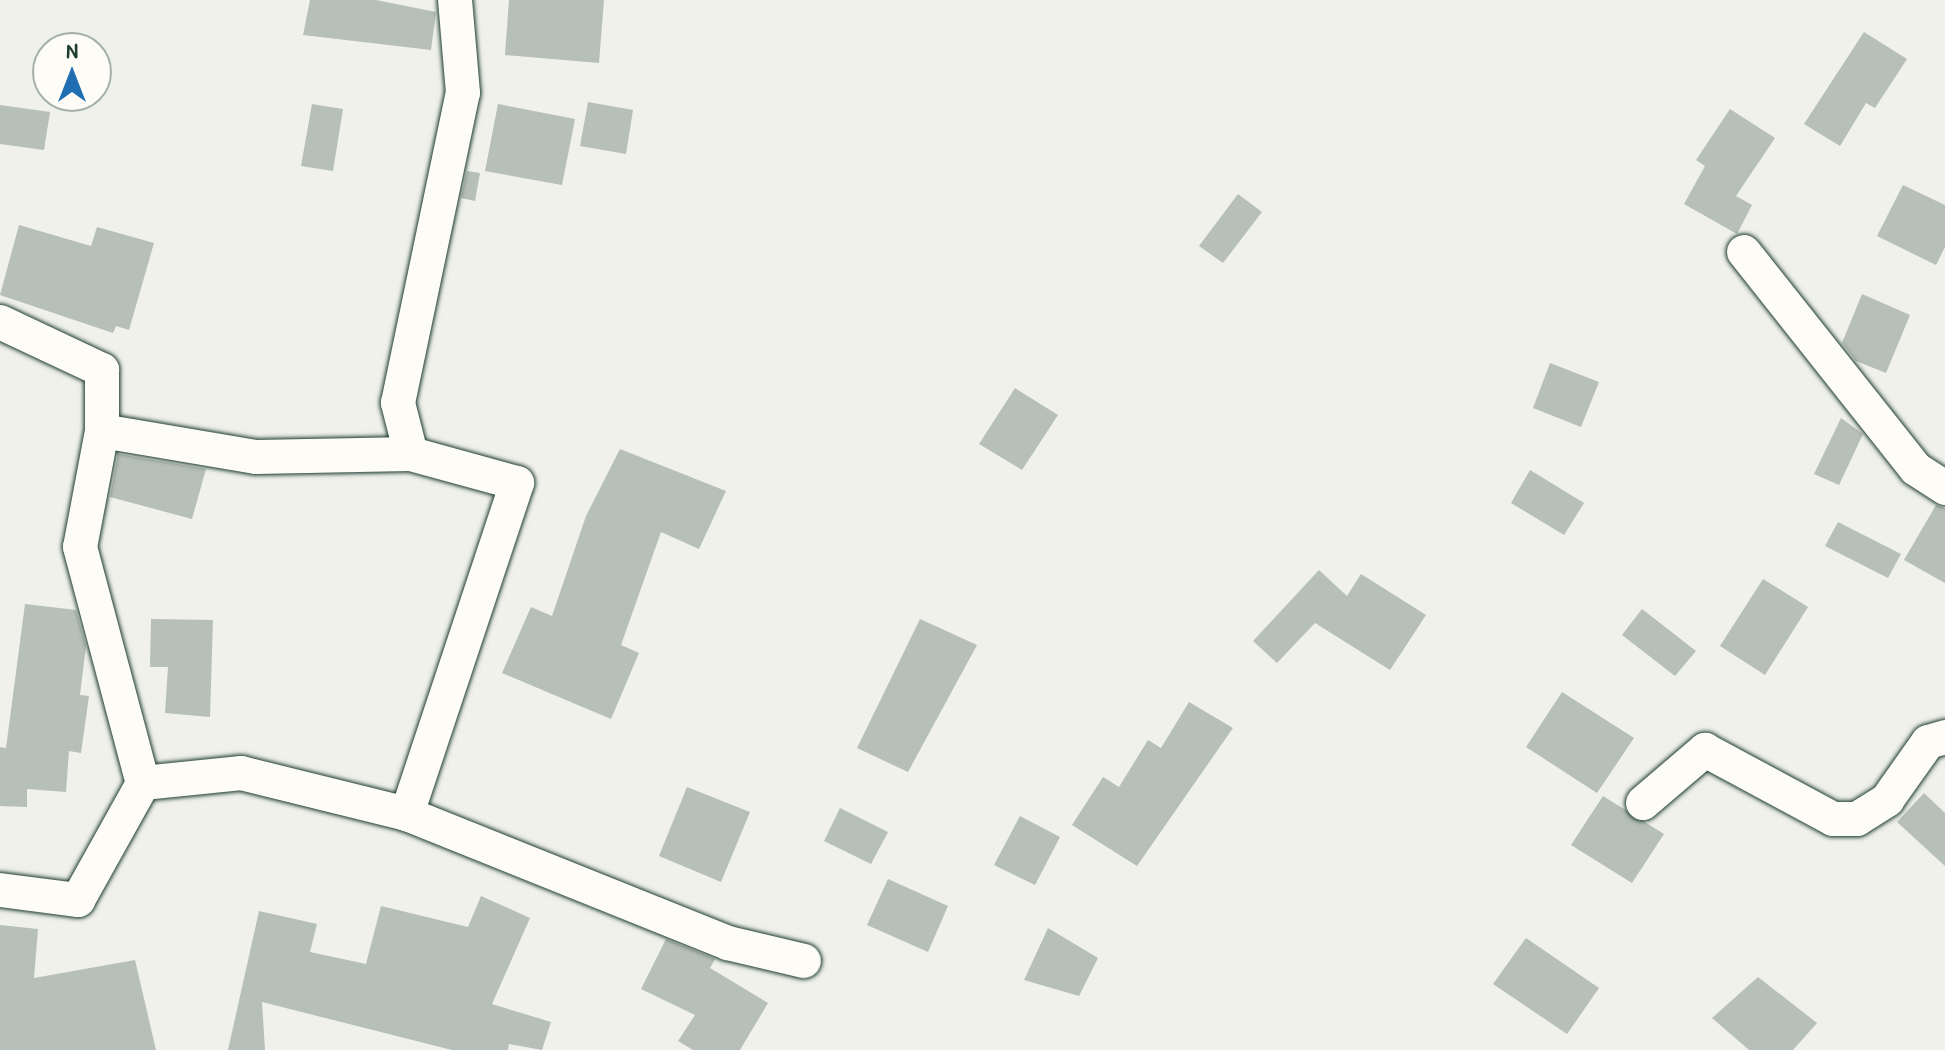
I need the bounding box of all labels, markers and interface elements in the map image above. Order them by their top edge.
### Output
north arrow [32,32,112,112]
text: N [66,35,78,65]

